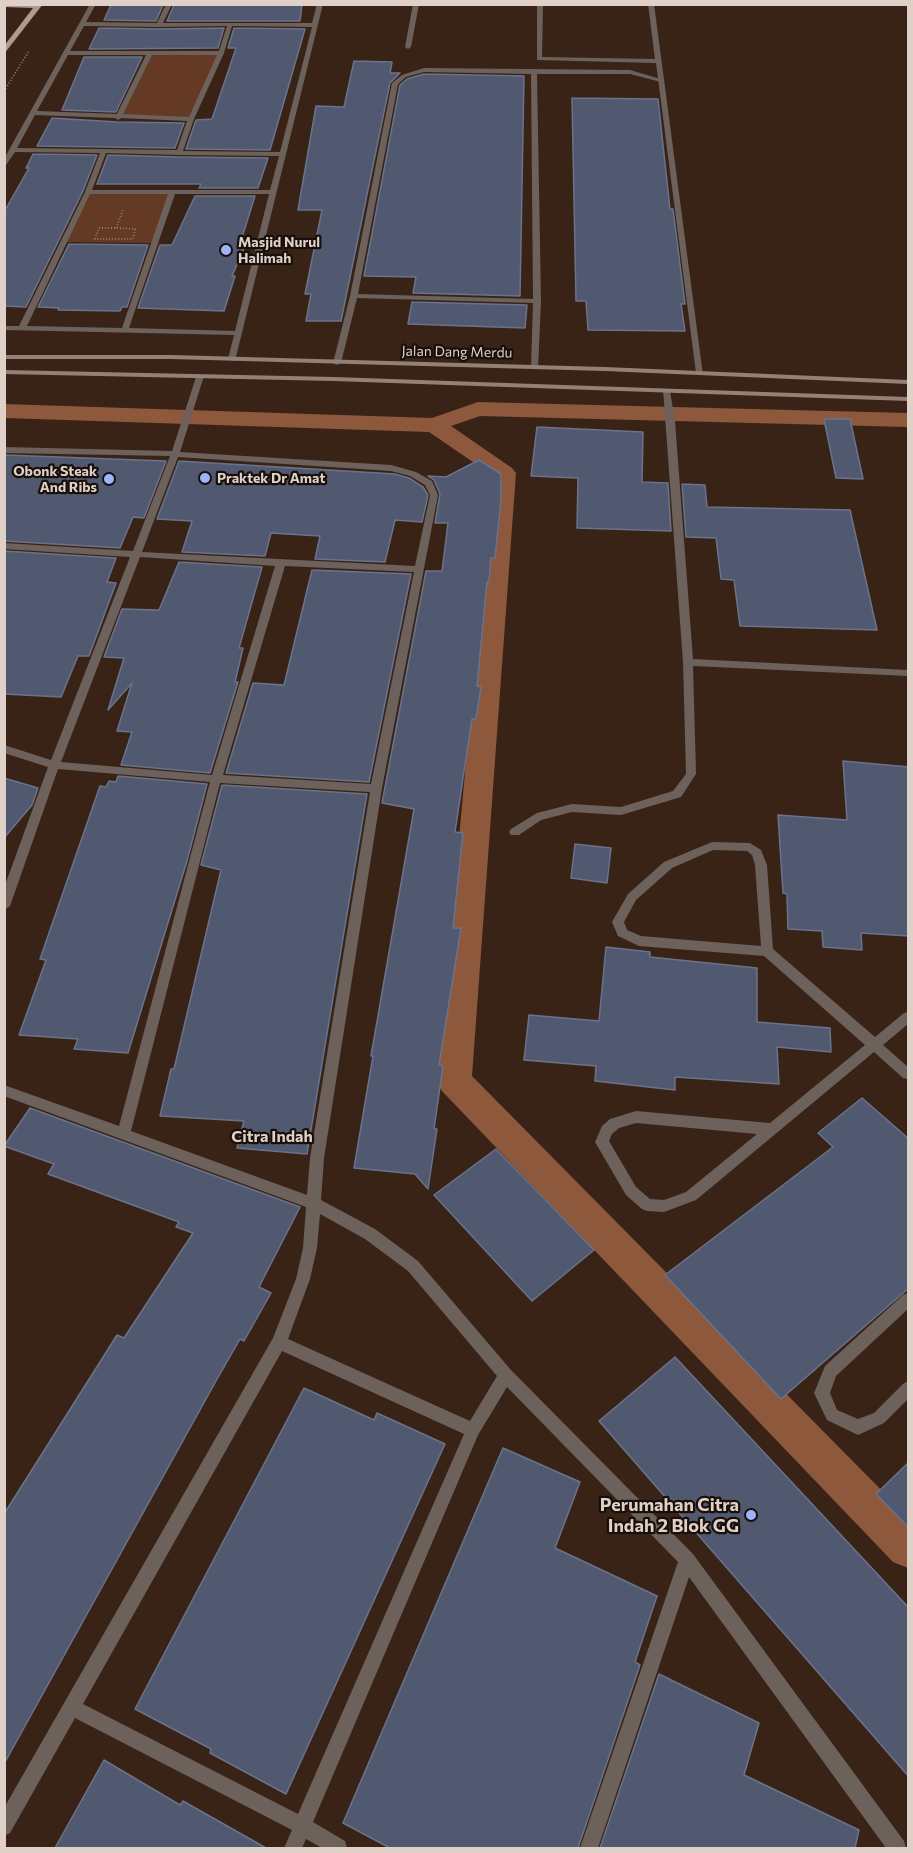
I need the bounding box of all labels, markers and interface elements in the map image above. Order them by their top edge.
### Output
place label: Masjid Nurul Halimah [238,234,320,266]
marker: Masjid Nurul Halimah [219,243,233,257]
street label: Jalan Dang Merdu [401,343,513,361]
place label: Obonk Steak And Ribs [13,463,97,496]
place label: Praktek Dr Amat [217,470,325,486]
marker: Praktek Dr Amat [198,471,212,485]
marker: Obonk Steak And Ribs [102,472,116,486]
district label: Citra Indah [231,1127,313,1147]
place label: Perumahan Citra Indah 2 Blok GG [600,1494,739,1537]
marker: Perumahan Citra Indah 2 Blok GG [744,1508,758,1522]

